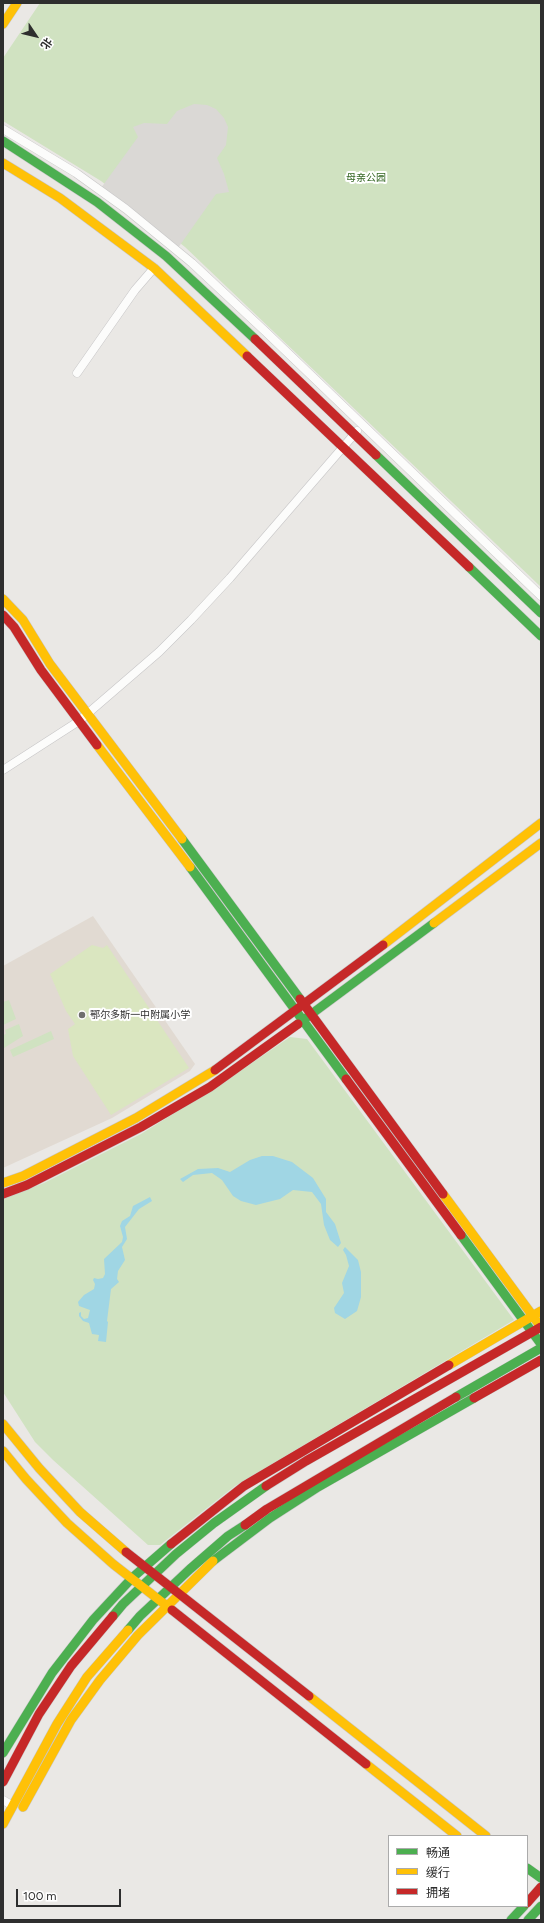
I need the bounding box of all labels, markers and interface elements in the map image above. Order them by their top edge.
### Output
north arrow [16,16,56,56]
text: 北 [38,35,55,51]
park label: 母亲公园 [346,172,386,184]
place label: 鄂尔多斯一中附属小学 [90,1009,190,1021]
marker: 鄂尔多斯一中附属小学 [77,1010,87,1020]
legend [388,1835,528,1907]
text: 畅通 [426,1846,450,1860]
text: 缓行 [426,1866,450,1880]
scale bar [18,1881,123,1907]
text: 拥堵 [426,1886,450,1900]
text: 100 m [23,1889,57,1903]

